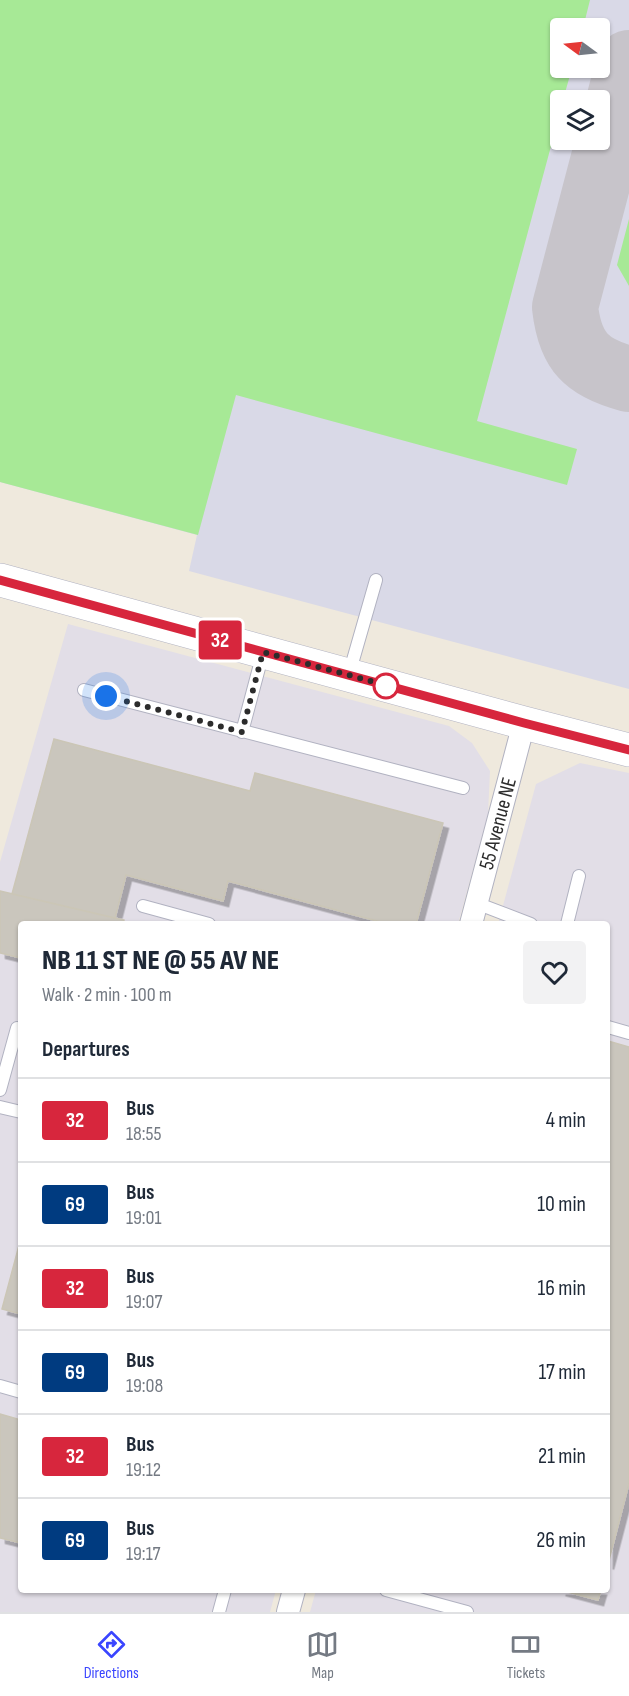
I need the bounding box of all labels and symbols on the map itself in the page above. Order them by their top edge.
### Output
north arrow [550,18,610,78]
line badge: 32 [193,620,247,660]
unlabelled marker [373,673,399,699]
your location [91,681,121,711]
street label: 55 Avenue NE [473,775,522,872]

